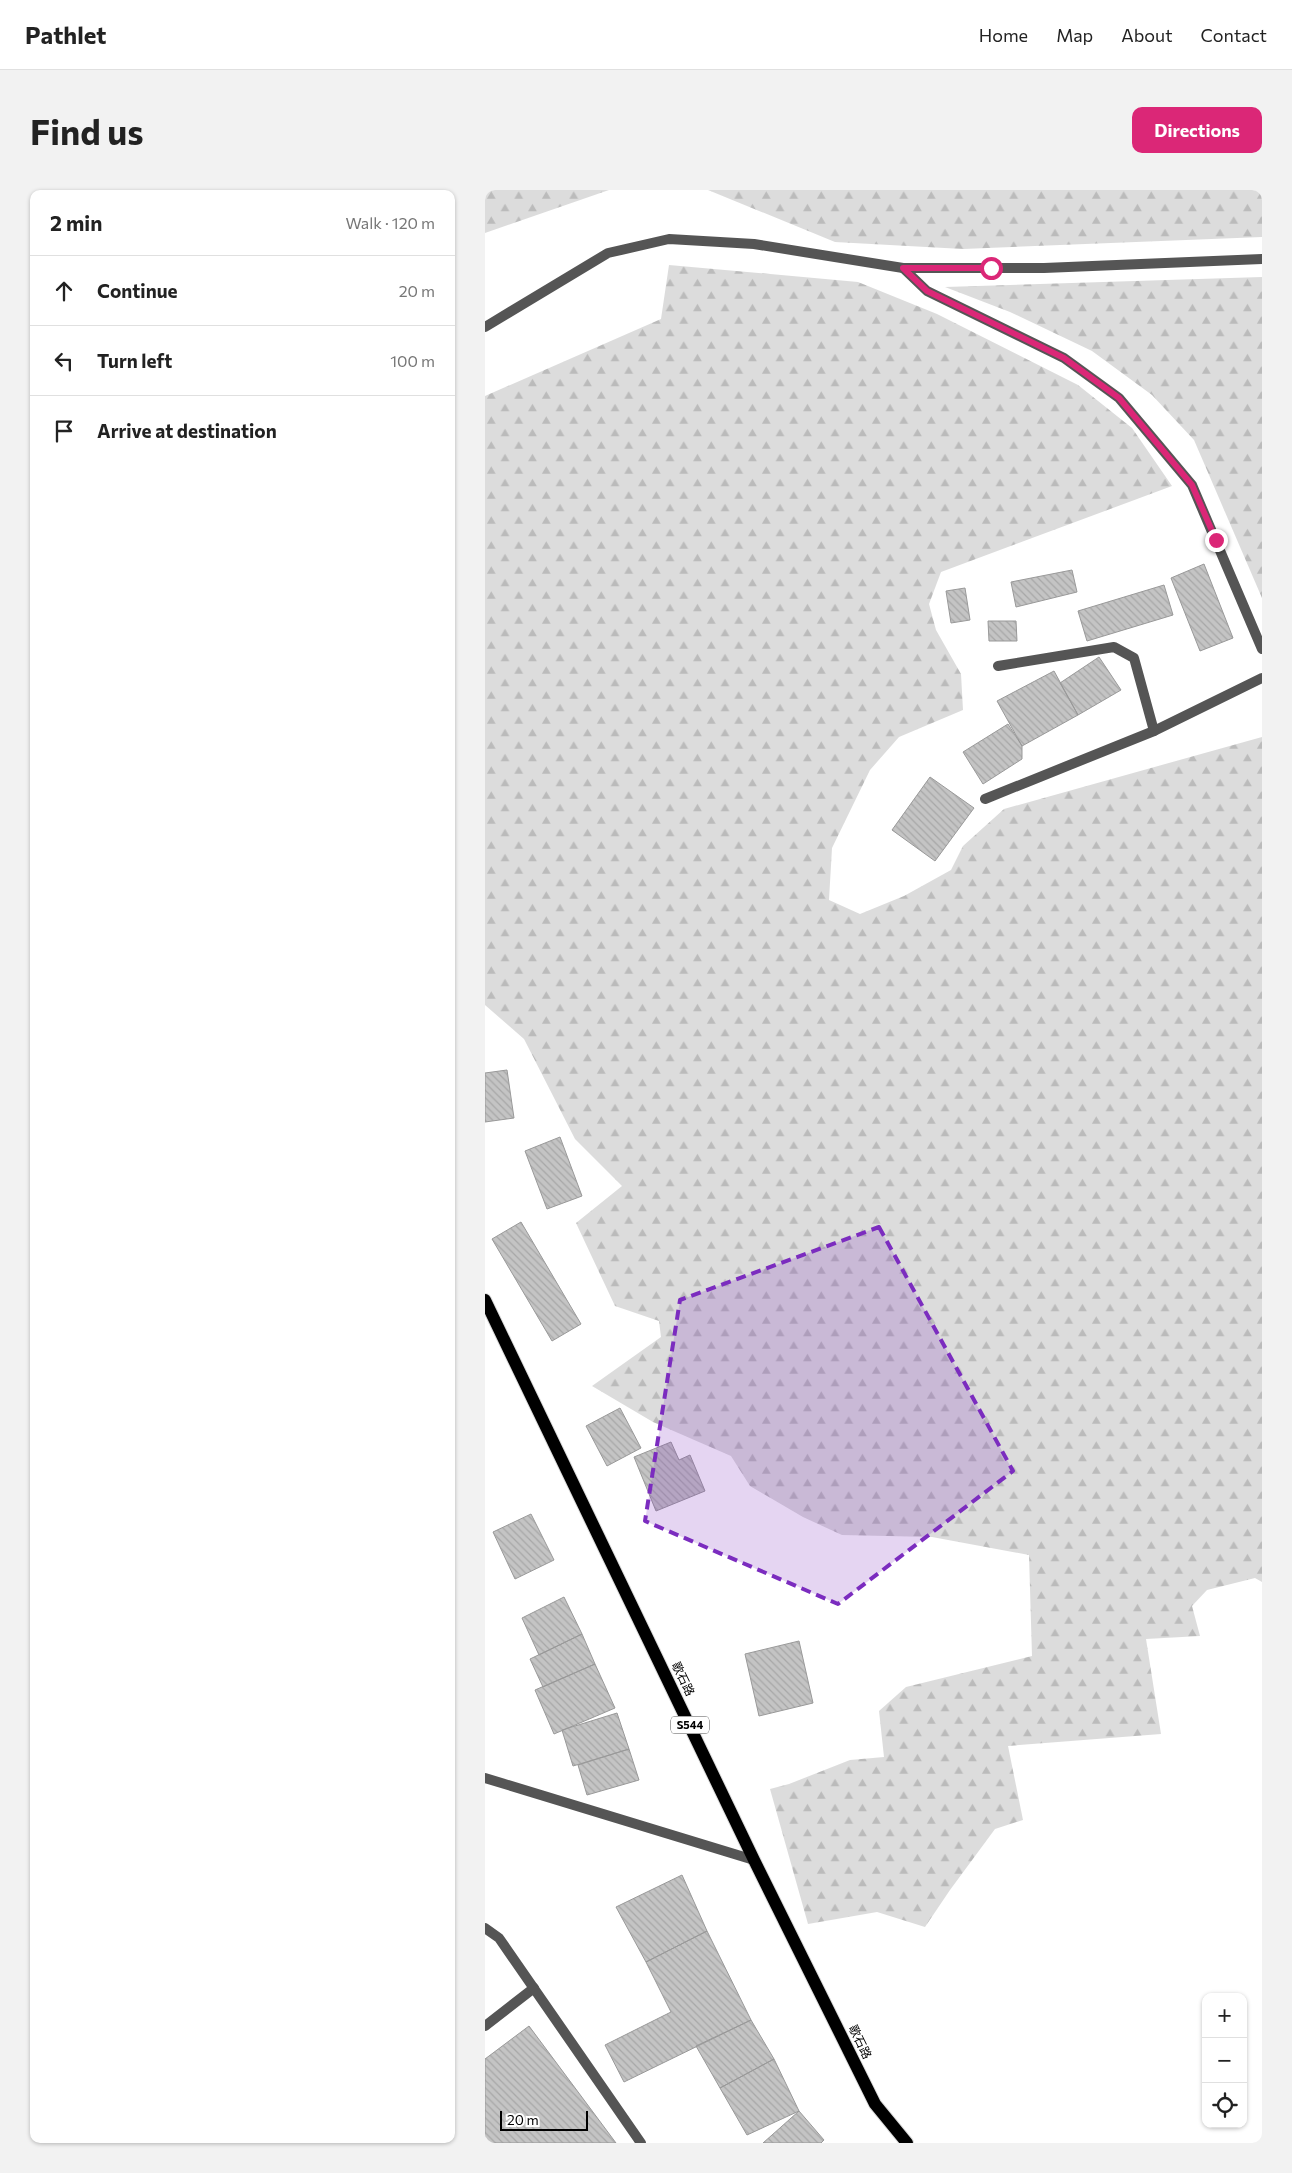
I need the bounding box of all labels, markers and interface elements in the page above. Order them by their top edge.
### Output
text: Pathlet [25,20,106,49]
text: Home [979,24,1028,46]
text: Map [1056,24,1093,46]
text: About [1121,24,1173,46]
text: Contact [1201,24,1267,46]
button: Directions [1132,107,1262,153]
text: Find us [30,109,144,152]
text: 2 min [50,210,102,235]
text: Walk · 120 m [345,213,435,232]
route start [980,257,1003,280]
icon: ahead [50,277,78,305]
text: Continue [97,279,177,302]
text: 20 m [399,281,435,300]
icon: left [50,347,78,375]
text: Turn left [97,349,172,372]
text: 100 m [390,351,435,370]
icon: arrive [50,417,78,445]
text: Arrive at destination [97,419,277,442]
route end [1205,529,1228,552]
street label: 歌石路 [670,1659,698,1698]
road number: S544 [671,1716,709,1734]
map controls [1202,1993,1247,2128]
button: + [1202,1993,1247,2038]
street label: 歌石路 [847,2022,875,2061]
button: − [1202,2038,1247,2083]
button: locate [1202,2083,1247,2128]
scale bar [500,2108,587,2131]
text: 20 m [507,2111,539,2128]

